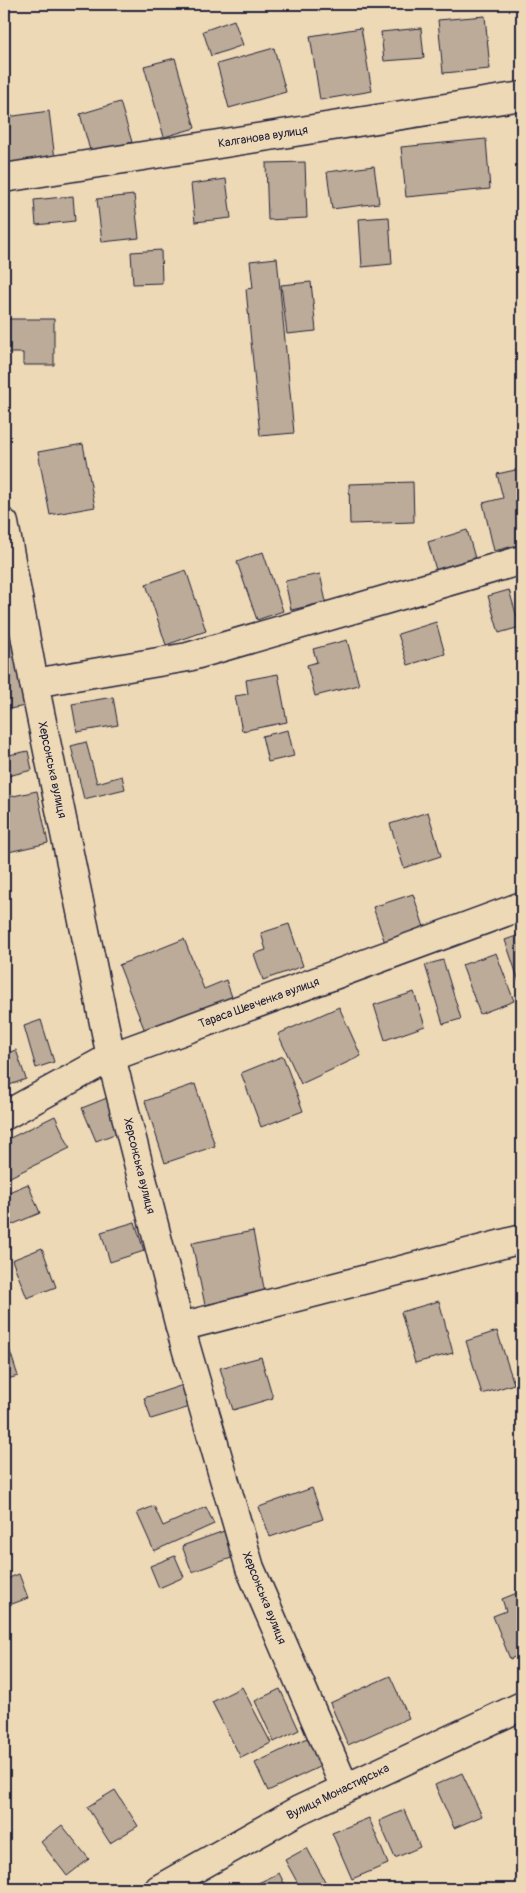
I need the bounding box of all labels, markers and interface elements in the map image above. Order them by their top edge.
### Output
street label: Калганова вулиця [217,122,309,152]
street label: Херсонська вулиця [34,720,70,820]
street label: Тараса Шевченка вулиця [196,974,322,1032]
street label: Херсонська вулиця [120,1116,158,1216]
street label: Херсонська вулиця [239,1550,290,1647]
street label: Вулиця Монастирська [284,1760,392,1823]

